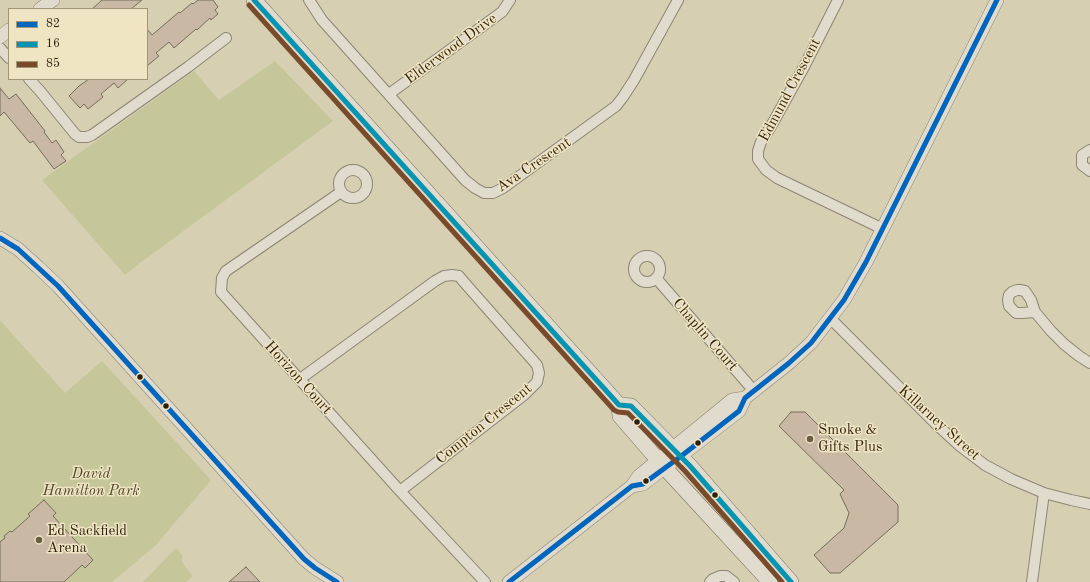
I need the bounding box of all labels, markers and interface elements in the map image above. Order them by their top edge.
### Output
legend [8,8,148,80]
street label: Elderwood Drive [402,10,500,88]
text: 82 [46,18,60,30]
street label: Edmund Crescent [755,35,825,145]
text: 16 [46,38,60,50]
text: 85 [46,58,60,70]
street label: Ava Crescent [493,133,575,197]
street label: Chaplin Court [668,295,742,375]
street label: Horizon Court [260,338,336,418]
unlabelled marker [135,372,145,382]
street label: Compton Crescent [432,380,536,468]
street label: Killarney Street [894,382,984,464]
unlabelled marker [161,401,171,411]
unlabelled marker [632,417,642,427]
place label: Smoke & Gifts Plus [818,421,883,456]
marker: Smoke & Gifts Plus [805,434,815,444]
unlabelled marker [693,438,703,448]
park label: David Hamilton Park [43,465,139,500]
unlabelled marker [641,476,651,486]
unlabelled marker [710,490,720,500]
place label: Ed Sackfield Arena [47,522,127,557]
marker: Ed Sackfield Arena [34,535,44,545]

